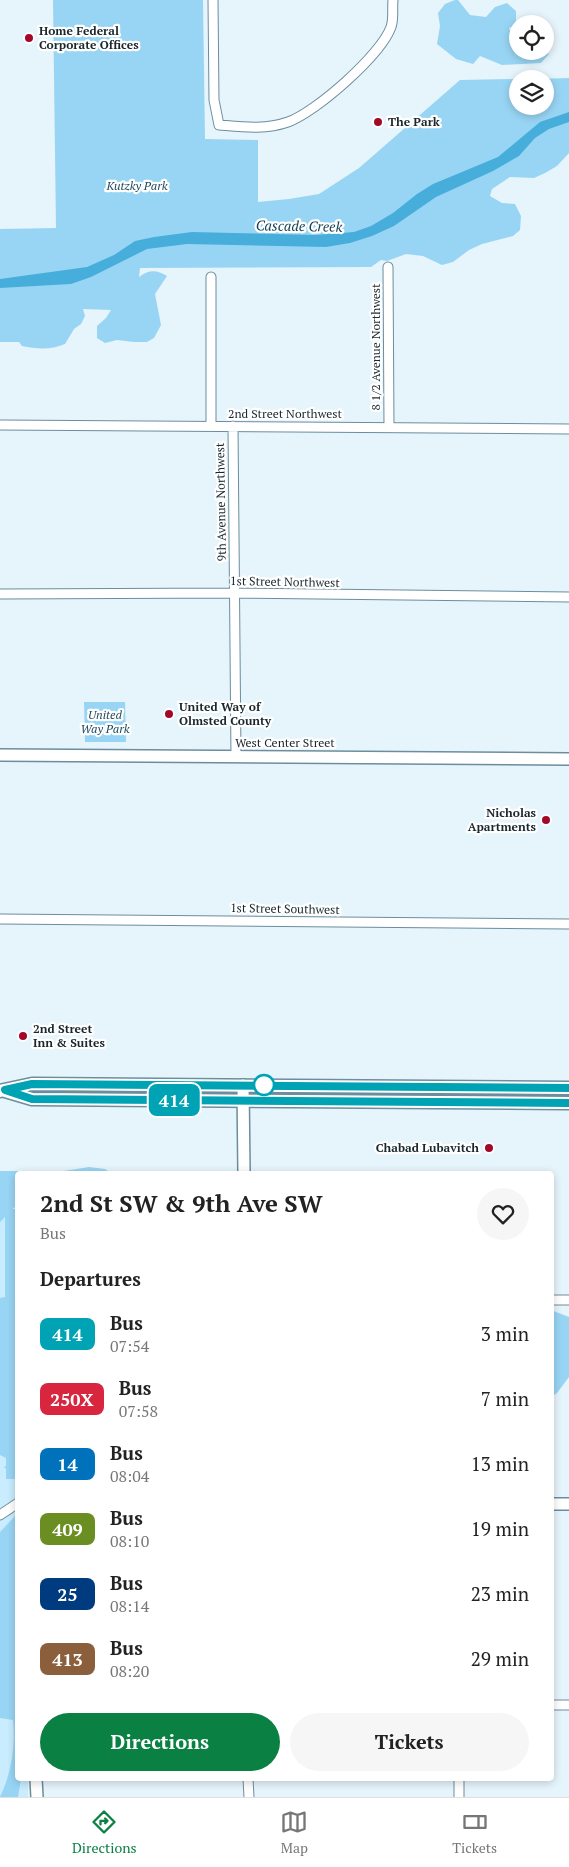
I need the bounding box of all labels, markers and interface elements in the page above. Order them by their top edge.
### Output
map controls [509,15,554,115]
button: locate [509,15,554,60]
place label: Home Federal Corporate Offices [39,23,139,52]
marker: Home Federal Corporate Offices [23,32,35,44]
button: layers [509,70,554,115]
place label: The Park [388,114,440,129]
marker: The Park [372,116,384,128]
park label: Kutzky Park [105,178,168,193]
water label: Cascade Creek [256,215,343,236]
street label: 8 1/2 Avenue Northwest [368,283,383,410]
street label: 2nd Street Northwest [228,406,342,421]
street label: 9th Avenue Northwest [212,442,229,561]
street label: 1st Street Northwest [230,573,341,590]
place label: United Way of Olmsted County [179,699,272,728]
park label: United Way Park [80,707,130,736]
marker: United Way of Olmsted County [163,708,175,720]
street label: West Center Street [235,735,335,750]
place label: Nicholas Apartments [468,805,537,834]
marker: Nicholas Apartments [540,814,552,826]
street label: 1st Street Southwest [230,900,340,917]
place label: 2nd Street Inn & Suites [33,1021,106,1050]
marker: 2nd Street Inn & Suites [17,1030,29,1042]
unlabelled marker [253,1074,275,1096]
line badge: 414 [145,1084,203,1116]
text: 414 [159,1088,189,1112]
place label: Chabad Lubavitch [376,1140,479,1155]
marker: Chabad Lubavitch [483,1142,495,1154]
text: 2nd St SW & 9th Ave SW [40,1187,323,1219]
button: heart [477,1188,529,1240]
text: Bus [40,1222,66,1244]
text: Departures [40,1266,141,1291]
text: Bus [110,1310,143,1335]
text: 3 min [481,1321,529,1346]
text: 414 [52,1322,83,1346]
text: 07:54 [110,1335,149,1357]
text: Bus [119,1375,151,1400]
text: 7 min [481,1386,529,1411]
text: 250X [50,1387,94,1411]
text: 07:58 [119,1400,158,1422]
text: Bus [110,1440,143,1465]
text: 13 min [471,1451,529,1476]
text: 14 [57,1452,78,1476]
text: 08:04 [110,1465,149,1487]
text: Bus [110,1505,143,1530]
text: 19 min [471,1516,529,1541]
text: 409 [52,1517,83,1541]
text: 08:10 [110,1530,149,1552]
text: Bus [110,1570,143,1595]
text: 23 min [471,1581,529,1606]
text: 25 [57,1582,78,1606]
text: 08:14 [110,1595,149,1617]
text: Bus [110,1635,143,1660]
text: 29 min [471,1646,529,1671]
text: 413 [52,1647,83,1671]
text: 08:20 [110,1660,149,1682]
button: Directions [40,1713,280,1771]
button: Tickets [290,1713,529,1771]
tab: Directions [72,1808,137,1857]
tab: Map [280,1808,308,1857]
tab: Tickets [452,1808,497,1857]

